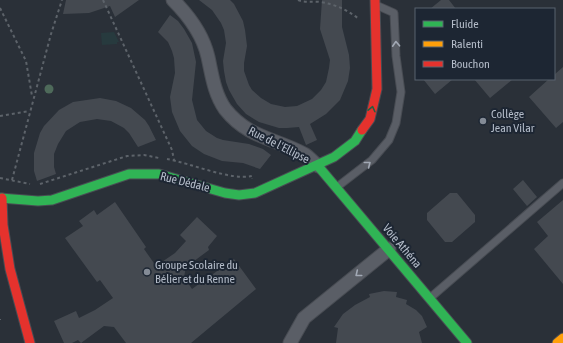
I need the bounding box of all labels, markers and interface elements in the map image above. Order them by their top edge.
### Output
legend [415,8,555,80]
text: Fluide [451,17,479,31]
text: Ralenti [451,37,483,51]
one-way arrow [391,41,400,47]
text: Bouchon [451,57,490,71]
one-way arrow [368,106,376,113]
place label: Collège Jean Vilar [491,107,535,135]
marker: Collège Jean Vilar [478,116,488,126]
street label: Rue de l'Ellipse [246,124,312,166]
one-way arrow [363,161,370,168]
street label: Rue Dédale [159,169,211,195]
street label: Voie Athéna [380,221,424,271]
place label: Groupe Scolaire du Bélier et du Renne [155,258,238,286]
marker: Groupe Scolaire du Bélier et du Renne [142,267,152,277]
one-way arrow [356,269,363,276]

